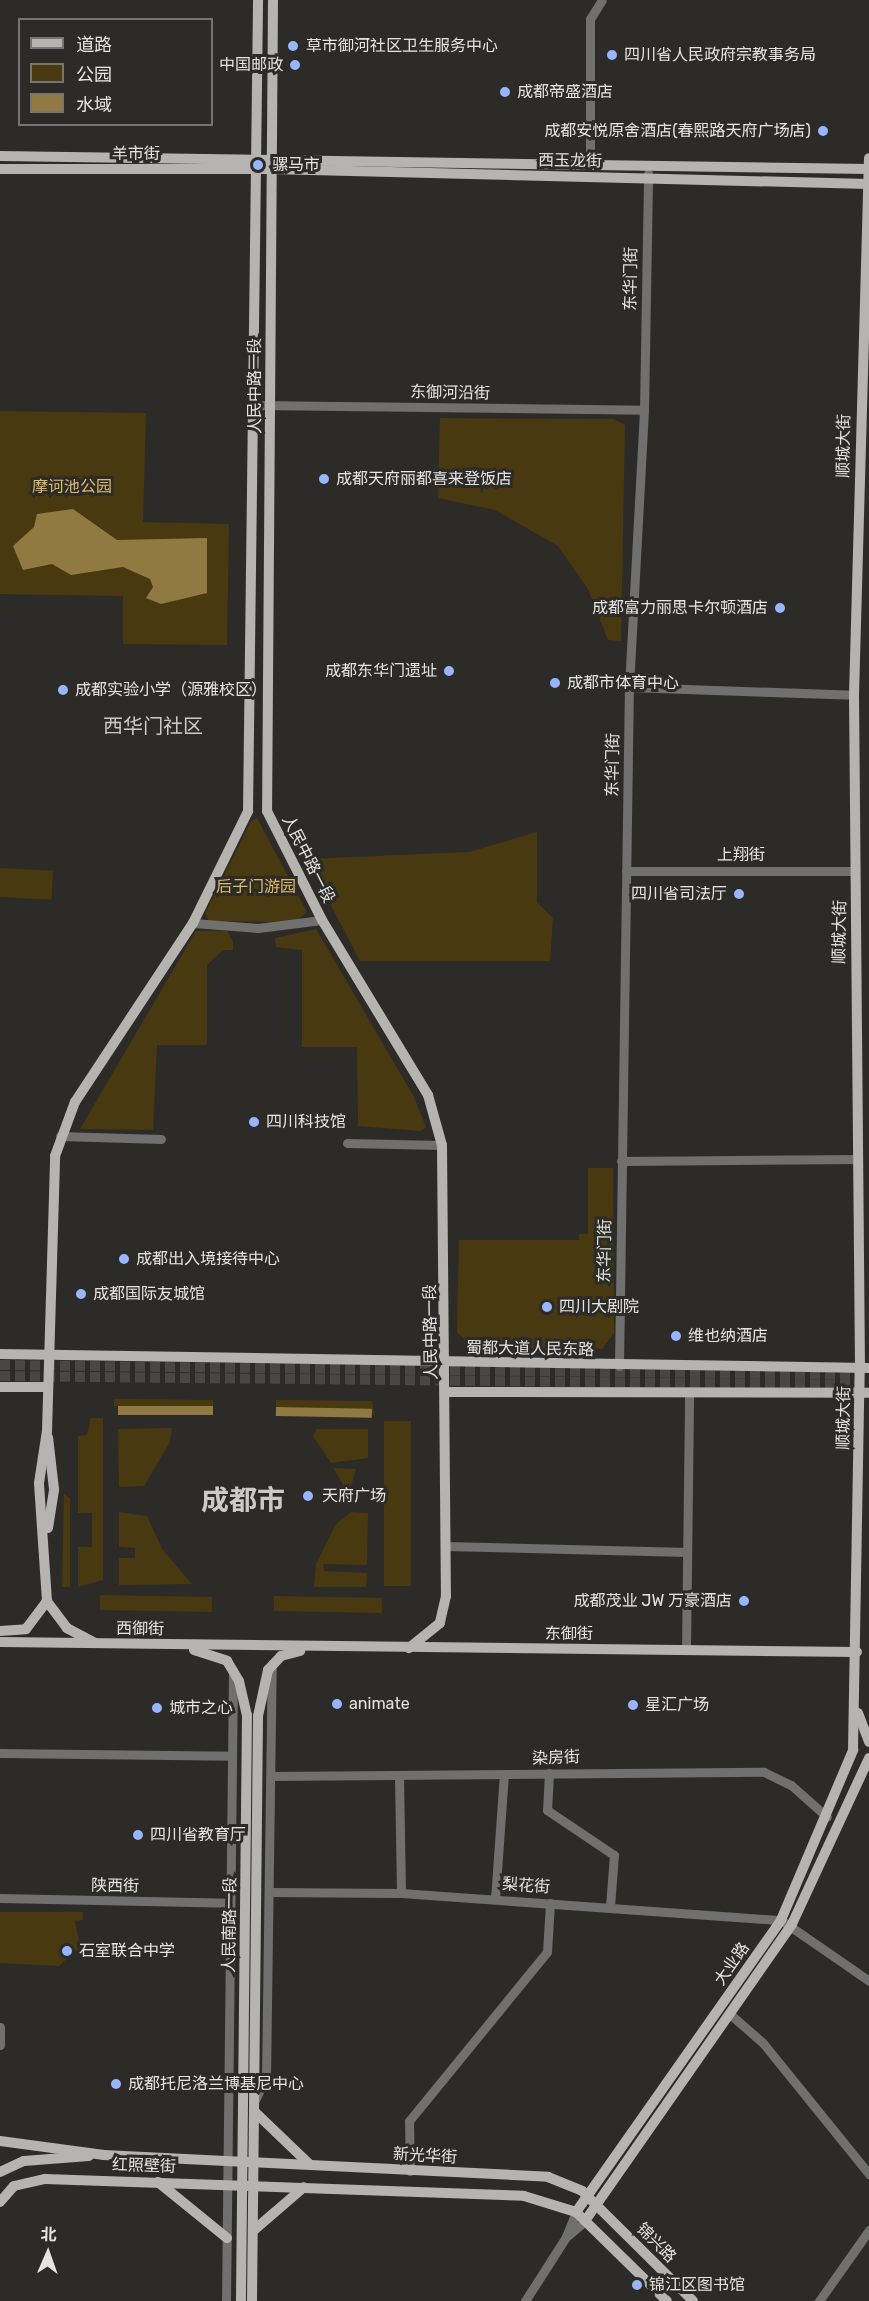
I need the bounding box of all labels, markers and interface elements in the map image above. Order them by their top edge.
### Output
legend [18,18,213,126]
text: 道路 [76,34,112,56]
place label: 草市御河社区卫生服务中心 [306,36,498,56]
marker: 草市御河社区卫生服务中心 [284,37,302,55]
place label: 四川省人民政府宗教事务局 [624,45,816,65]
marker: 四川省人民政府宗教事务局 [605,48,619,62]
place label: 中国邮政 [219,55,283,75]
marker: 中国邮政 [288,58,302,72]
text: 公园 [76,64,112,86]
place label: 成都帝盛酒店 [517,82,613,102]
marker: 成都帝盛酒店 [498,85,512,99]
text: 水域 [76,94,112,116]
place label: 成都安悦原舍酒店(春熙路天府广场店) [544,121,811,141]
marker: 成都安悦原舍酒店(春熙路天府广场店) [816,124,830,138]
street label: 羊市街 [112,144,160,164]
street label: 西玉龙街 [538,151,602,171]
place label: 骡马市 [272,155,320,175]
marker: 骡马市 [249,156,267,174]
street label: 东华门街 [621,247,641,311]
street label: 人民中路一段 [245,338,265,434]
street label: 东御河沿街 [410,383,490,403]
street label: 顺城大街 [834,414,854,478]
place label: 成都天府丽都喜来登饭店 [336,469,512,489]
marker: 成都天府丽都喜来登饭店 [317,472,331,486]
park label: 摩诃池公园 [32,477,112,497]
place label: 成都富力丽思卡尔顿酒店 [592,598,768,618]
marker: 成都富力丽思卡尔顿酒店 [773,601,787,615]
place label: 成都东华门遗址 [325,661,437,681]
marker: 成都东华门遗址 [442,664,456,678]
place label: 成都市体育中心 [567,673,679,693]
marker: 成都市体育中心 [548,676,562,690]
place label: 成都实验小学（源雅校区） [75,680,267,700]
marker: 成都实验小学（源雅校区） [56,683,70,697]
district label: 西华门社区 [103,714,203,738]
street label: 东华门街 [603,733,623,797]
street label: 人民中路一段 [278,812,338,906]
street label: 上翔街 [717,845,765,865]
park label: 后子门游园 [216,877,296,897]
place label: 四川省司法厅 [631,884,727,904]
marker: 四川省司法厅 [732,887,746,901]
street label: 顺城大街 [830,900,850,964]
place label: 四川科技馆 [266,1112,346,1132]
marker: 四川科技馆 [247,1115,261,1129]
street label: 东华门街 [595,1219,615,1283]
place label: 成都出入境接待中心 [136,1249,280,1269]
marker: 成都出入境接待中心 [117,1252,131,1266]
place label: 成都国际友城馆 [93,1284,205,1304]
street label: 人民中路一段 [421,1284,441,1380]
marker: 成都国际友城馆 [74,1287,88,1301]
place label: 四川大剧院 [559,1297,639,1317]
marker: 四川大剧院 [540,1300,554,1314]
place label: 维也纳酒店 [688,1326,768,1346]
marker: 维也纳酒店 [669,1329,683,1343]
street label: 蜀都大道人民东路 [466,1338,594,1360]
street label: 顺城大街 [834,1386,854,1450]
district label: 成都市 [201,1484,285,1518]
place label: 天府广场 [322,1486,386,1506]
marker: 天府广场 [299,1487,317,1505]
place label: 成都茂业 JW 万豪酒店 [573,1591,732,1611]
marker: 成都茂业 JW 万豪酒店 [737,1594,751,1608]
street label: 西御街 [116,1619,164,1639]
street label: 东御街 [545,1624,593,1644]
place label: animate [349,1694,410,1714]
place label: 星汇广场 [645,1695,709,1715]
marker: animate [330,1697,344,1711]
place label: 城市之心 [169,1698,233,1718]
marker: 星汇广场 [626,1698,640,1712]
marker: 城市之心 [150,1701,164,1715]
street label: 染房街 [532,1748,580,1768]
place label: 四川省教育厅 [150,1825,246,1845]
marker: 四川省教育厅 [131,1828,145,1842]
street label: 梨花街 [501,1875,551,1897]
street label: 陕西街 [91,1876,139,1896]
street label: 人民南路一段 [220,1877,240,1973]
street label: 大业路 [710,1939,754,1989]
place label: 石室联合中学 [79,1941,175,1961]
marker: 石室联合中学 [60,1944,74,1958]
place label: 成都托尼洛兰博基尼中心 [128,2074,304,2094]
marker: 成都托尼洛兰博基尼中心 [109,2077,123,2091]
street label: 新光华街 [393,2145,457,2167]
street label: 红照壁街 [112,2155,176,2177]
street label: 锦兴路 [632,2219,680,2267]
north arrow [18,2223,78,2283]
text: 北 [40,2225,57,2244]
place label: 锦江区图书馆 [649,2275,745,2295]
marker: 锦江区图书馆 [630,2278,644,2292]

